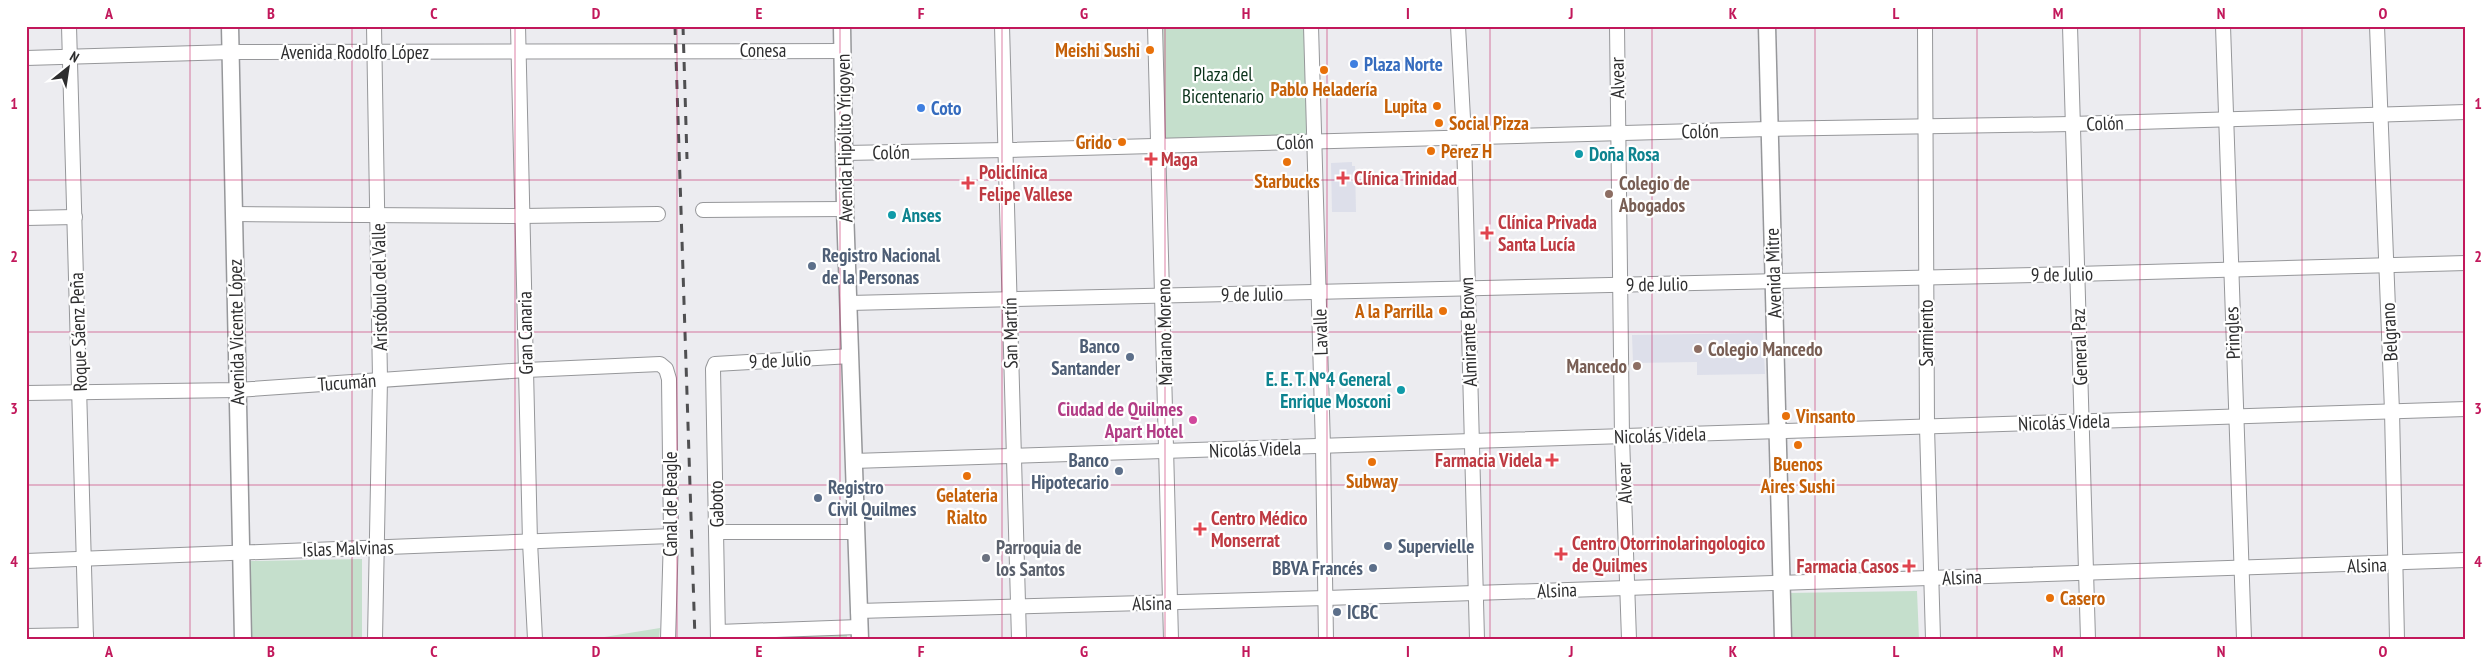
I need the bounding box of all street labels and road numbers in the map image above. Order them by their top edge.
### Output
street label: Conesa [740,38,786,62]
street label: Avenida Rodolfo López [281,40,429,64]
street label: Avenida Hipólito Yrigoyen [831,54,857,222]
street label: Alvear [1605,56,1629,99]
street label: Colón [2086,110,2124,136]
street label: Colón [1681,119,1719,143]
street label: Colón [1276,129,1314,155]
street label: Colón [872,140,910,164]
street label: Aristóbulo del Valle [366,223,392,351]
street label: Avenida Mitre [1759,227,1787,319]
street label: Avenida Vicente López [223,259,249,405]
street label: 9 de Julio [2031,261,2093,287]
street label: 9 de Julio [1626,271,1688,297]
street label: Roque Sáenz Peña [64,272,92,392]
street label: Almirante Brown [1454,277,1482,387]
street label: Mariano Moreno [1151,278,1177,386]
street label: 9 de Julio [1221,281,1283,307]
street label: Gran Canaria [512,291,538,375]
street label: San Martín [997,297,1023,369]
street label: Sarmiento [1914,300,1938,366]
street label: Belgrano [2375,302,2403,362]
street label: Pringles [2219,306,2245,360]
street label: Lavalle [1307,308,1333,356]
street label: General Paz [2066,308,2092,386]
street label: 9 de Julio [748,346,812,374]
street label: Tucumán [317,368,377,396]
street label: Nicolás Videla [2018,408,2110,436]
street label: Nicolás Videla [1614,421,1706,449]
street label: Nicolás Videla [1209,435,1301,463]
street label: Canal de Beagle [658,451,682,557]
street label: Alvear [1611,461,1637,504]
street label: Gaboto [704,480,728,528]
street label: Islas Malvinas [302,534,394,562]
street label: Alsina [2347,552,2387,578]
street label: Alsina [1942,564,1982,590]
street label: Alsina [1537,577,1577,603]
street label: Alsina [1132,591,1172,615]

